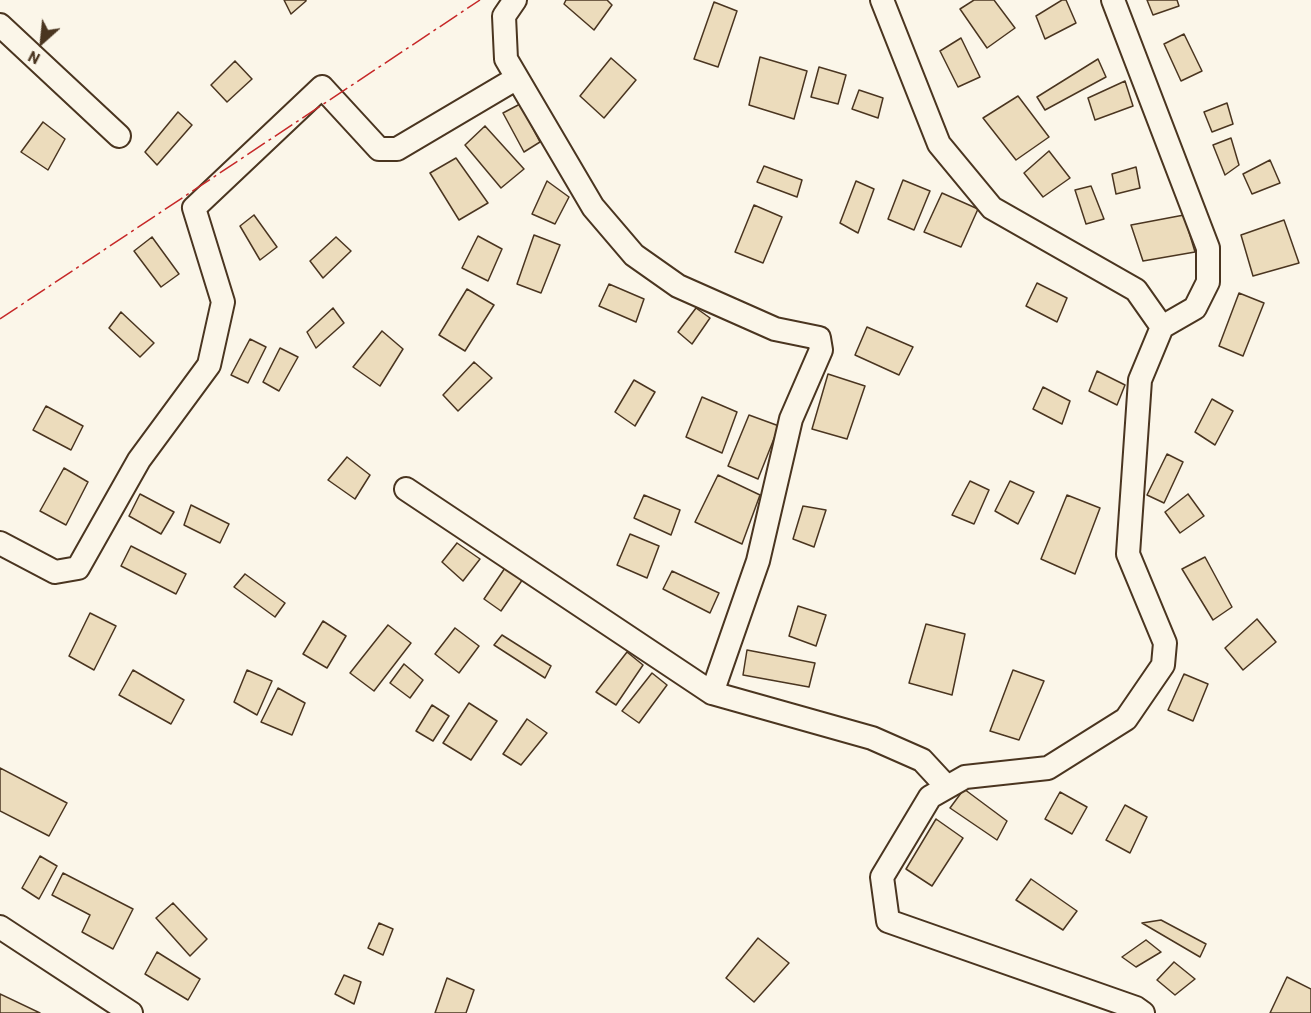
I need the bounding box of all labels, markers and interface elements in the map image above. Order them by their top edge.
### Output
north arrow [12,12,72,72]
text: N [25,48,43,69]

